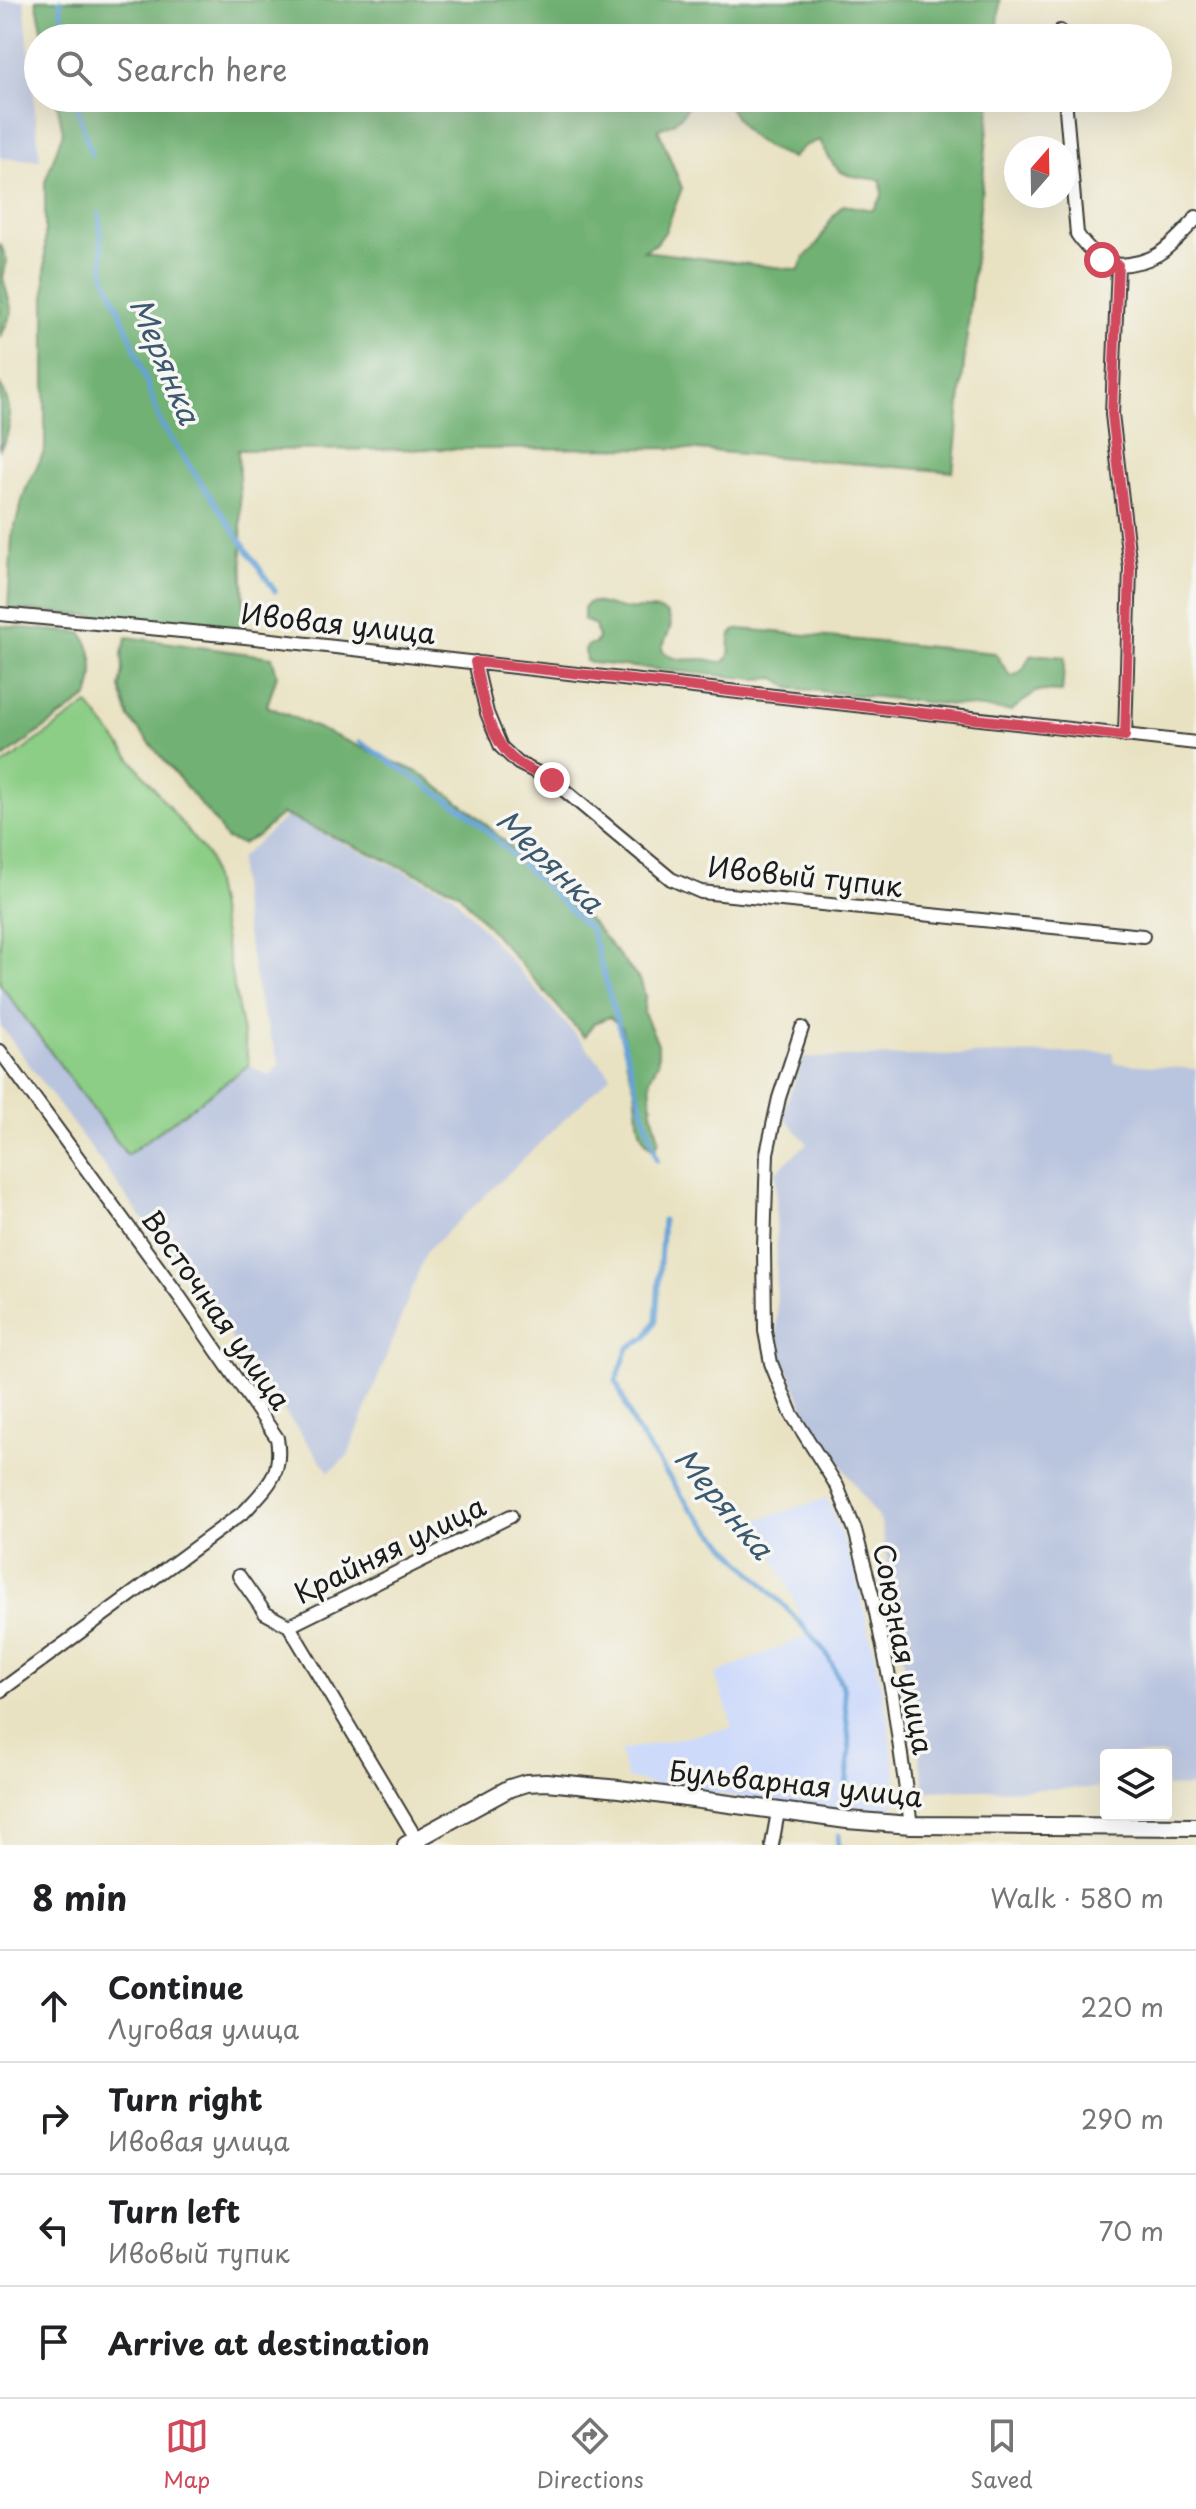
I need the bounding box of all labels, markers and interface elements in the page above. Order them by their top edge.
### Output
search box [24,24,1172,112]
icon: search [52,46,96,90]
text: Search here [116,46,288,91]
north arrow [1004,136,1076,208]
route start [1084,242,1120,278]
water label: Мерянка [120,290,214,431]
street label: Ивовая улица [239,591,438,654]
route end [534,762,570,798]
water label: Мерянка [487,798,615,924]
street label: Ивовый тупик [706,844,905,907]
street label: Восточная улица [132,1200,303,1419]
water label: Мерянка [665,1437,786,1569]
street label: Крайняя улица [286,1483,493,1614]
street label: Союзная улица [863,1540,946,1758]
street label: Бульварная улица [667,1748,925,1817]
map controls [1100,1749,1172,1821]
button: layers [1100,1749,1172,1821]
text: 8 min [32,1871,127,1923]
text: Walk · 580 m [990,1878,1164,1917]
text: Continue [108,1964,243,2009]
icon: ahead [32,1984,76,2028]
text: 220 m [1080,1987,1164,2026]
text: Луговая улица [108,2009,299,2048]
text: Turn right [108,2076,263,2121]
icon: right [32,2096,76,2140]
text: 290 m [1081,2099,1164,2138]
text: Ивовая улица [108,2121,290,2160]
text: Turn left [108,2188,240,2233]
icon: left [32,2208,76,2252]
text: 70 m [1099,2211,1164,2250]
text: Ивовый тупик [108,2233,290,2272]
icon: arrive [32,2320,76,2364]
text: Arrive at destination [108,2320,430,2365]
tab: Map [163,2414,210,2495]
tab: Directions [537,2414,644,2495]
tab: Saved [970,2414,1033,2495]

